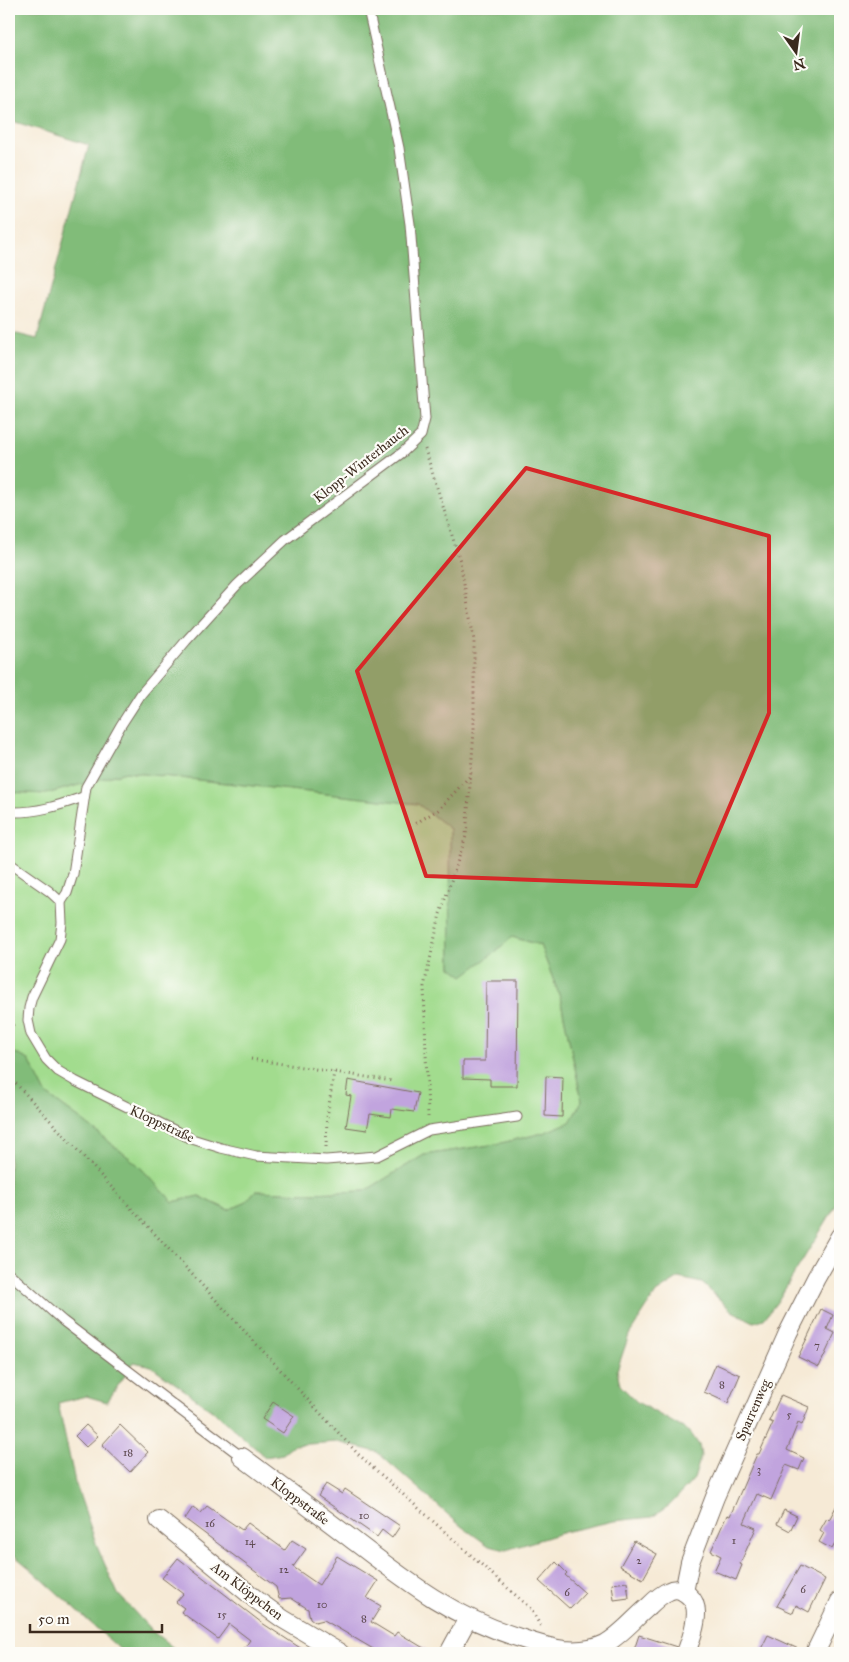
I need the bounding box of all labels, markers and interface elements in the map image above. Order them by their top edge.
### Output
north arrow [772,28,822,78]
text: N [791,54,807,74]
street label: Klopp-Winterhauch [310,421,412,506]
street label: Kloppstraße [127,1102,197,1146]
house number: 7 [814,1339,820,1352]
street label: Sparrenweg [732,1376,774,1444]
house number: 8 [719,1378,725,1391]
house number: 5 [786,1408,792,1421]
house number: 18 [123,1446,133,1459]
house number: 3 [757,1463,761,1476]
street label: Kloppstraße [267,1473,333,1529]
house number: 10 [359,1509,369,1522]
house number: 16 [205,1517,215,1530]
house number: 1 [732,1534,736,1547]
house number: 14 [245,1535,256,1548]
house number: 2 [636,1554,642,1567]
street label: Am Klöppchen [207,1558,287,1624]
house number: 12 [279,1563,289,1576]
house number: 6 [800,1583,806,1596]
house number: 6 [564,1586,570,1599]
house number: 10 [317,1598,327,1611]
scale bar [30,1602,162,1634]
house number: 15 [217,1608,227,1621]
text: 50 m [38,1610,70,1628]
house number: 8 [361,1612,367,1625]

